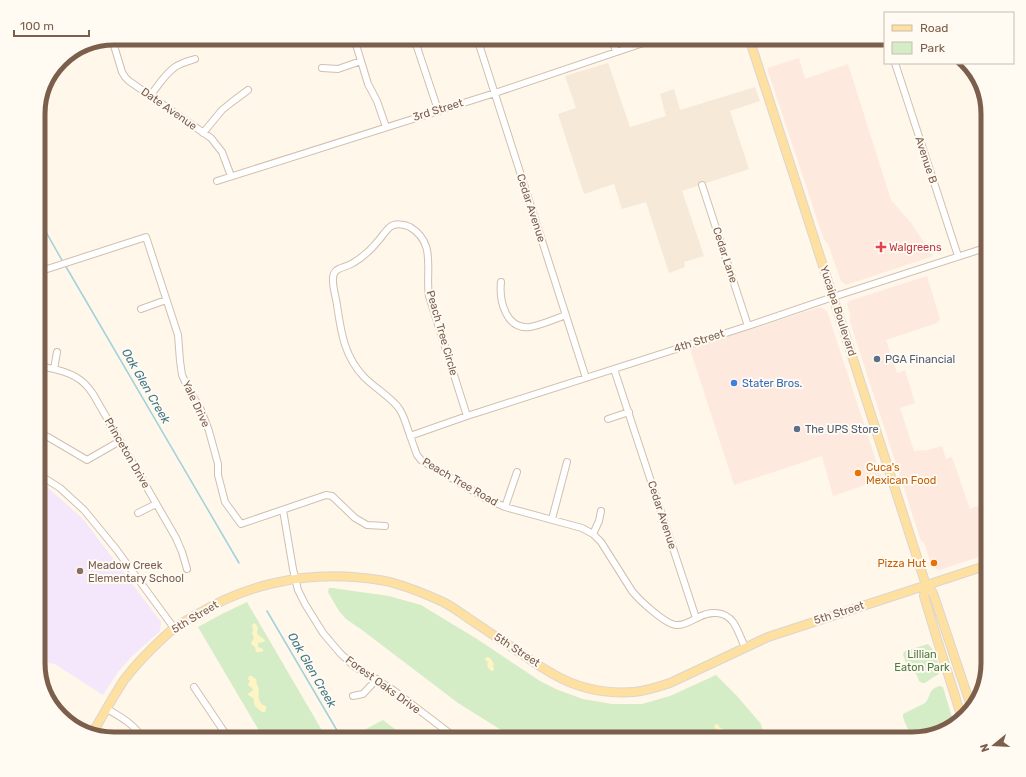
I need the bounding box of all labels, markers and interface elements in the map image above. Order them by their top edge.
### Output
scale bar [14,12,89,38]
legend [884,12,1014,64]
text: 100 m [20,19,54,33]
text: Road [920,21,948,35]
text: Park [920,41,946,55]
street label: Date Avenue [139,85,199,133]
street label: 3rd Street [411,96,465,124]
street label: Avenue B [912,135,940,185]
street label: Cedar Avenue [514,172,548,244]
street label: Cedar Lane [710,225,740,285]
place label: Walgreens [889,241,942,254]
marker: Walgreens [876,242,886,252]
street label: Yucaipa Boulevard [817,264,859,358]
street label: Peach Tree Circle [424,289,460,377]
street label: 4th Street [672,327,727,355]
water label: Oak Glen Creek [119,346,174,427]
place label: PGA Financial [885,353,955,366]
marker: PGA Financial [872,354,882,364]
place label: Stater Bros. [742,377,803,390]
marker: Stater Bros. [729,378,739,388]
street label: Yale Drive [180,379,212,429]
street label: Princeton Drive [102,415,152,491]
place label: The UPS Store [805,423,879,436]
marker: The UPS Store [792,424,802,434]
street label: Peach Tree Road [420,455,500,509]
place label: Cuca's Mexican Food [866,461,936,487]
marker: Cuca's Mexican Food [853,468,863,478]
street label: Cedar Avenue [645,479,679,551]
place label: Pizza Hut [878,557,927,570]
marker: Pizza Hut [929,558,939,568]
place label: Meadow Creek Elementary School [88,559,184,585]
marker: Meadow Creek Elementary School [75,566,85,576]
street label: 5th Street [169,598,221,636]
street label: 5th Street [812,599,866,627]
water label: Oak Glen Creek [285,630,340,711]
street label: 5th Street [492,630,543,670]
park label: Lillian Eaton Park [894,648,950,674]
street label: Forest Oaks Drive [343,653,423,717]
north arrow [974,725,1014,765]
text: N [978,742,992,754]

